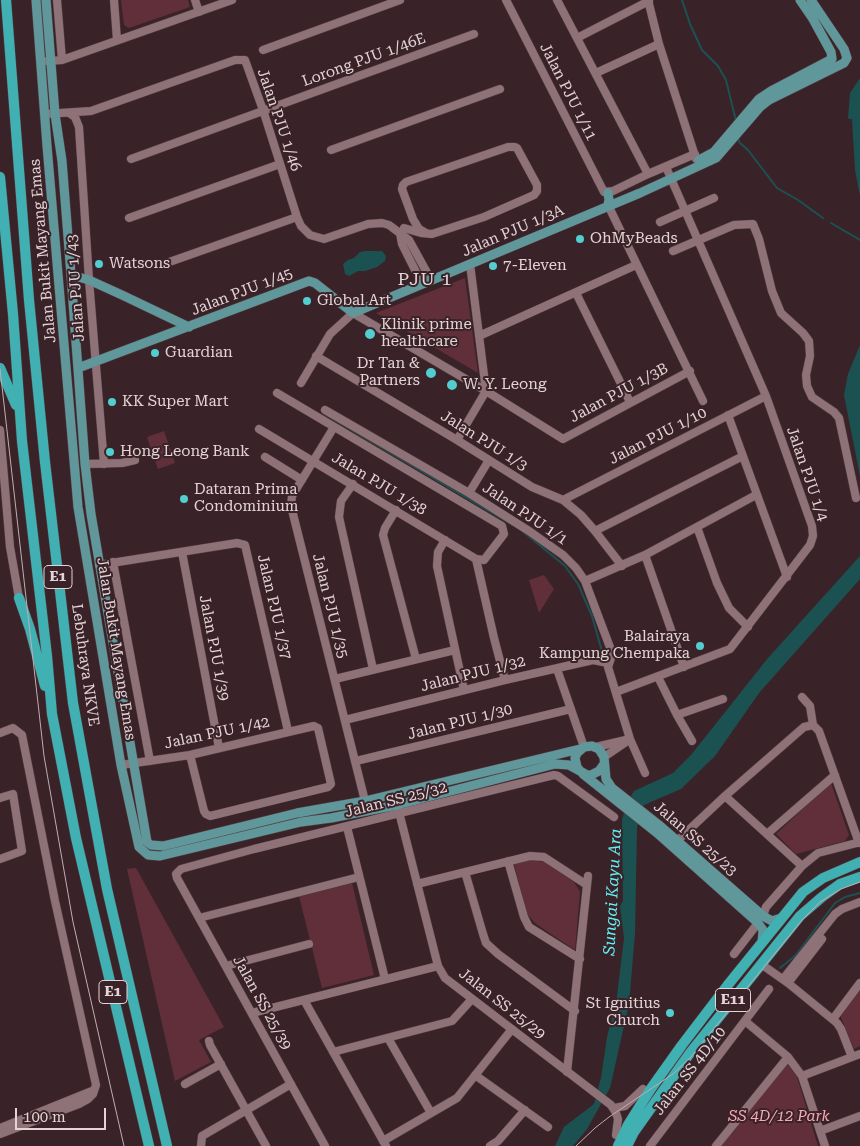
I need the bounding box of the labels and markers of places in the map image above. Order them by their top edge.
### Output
place label: OhMyBeads [590,230,678,248]
marker: OhMyBeads [574,233,586,245]
place label: Watsons [109,255,170,273]
place label: 7-Eleven [503,257,567,275]
marker: Watsons [93,258,105,270]
marker: 7-Eleven [487,260,499,272]
place label: Global Art [317,292,391,310]
marker: Global Art [301,295,313,307]
place label: Klinik prime healthcare [381,316,472,351]
marker: Klinik prime healthcare [363,327,377,341]
place label: Guardian [165,344,233,362]
marker: Guardian [149,347,161,359]
place label: Dr Tan & Partners [357,355,420,390]
marker: Dr Tan & Partners [424,366,438,380]
place label: W. Y. Leong [463,376,546,394]
marker: W. Y. Leong [445,378,459,392]
place label: KK Super Mart [122,393,229,411]
marker: KK Super Mart [106,396,118,408]
place label: Hong Leong Bank [120,443,249,461]
marker: Hong Leong Bank [104,446,116,458]
place label: Dataran Prima Condominium [194,481,299,516]
marker: Dataran Prima Condominium [178,493,190,505]
place label: Balairaya Kampung Chempaka [539,628,690,663]
marker: Balairaya Kampung Chempaka [694,640,706,652]
place label: St Ignitius Church [586,995,660,1030]
marker: St Ignitius Church [664,1007,676,1019]

